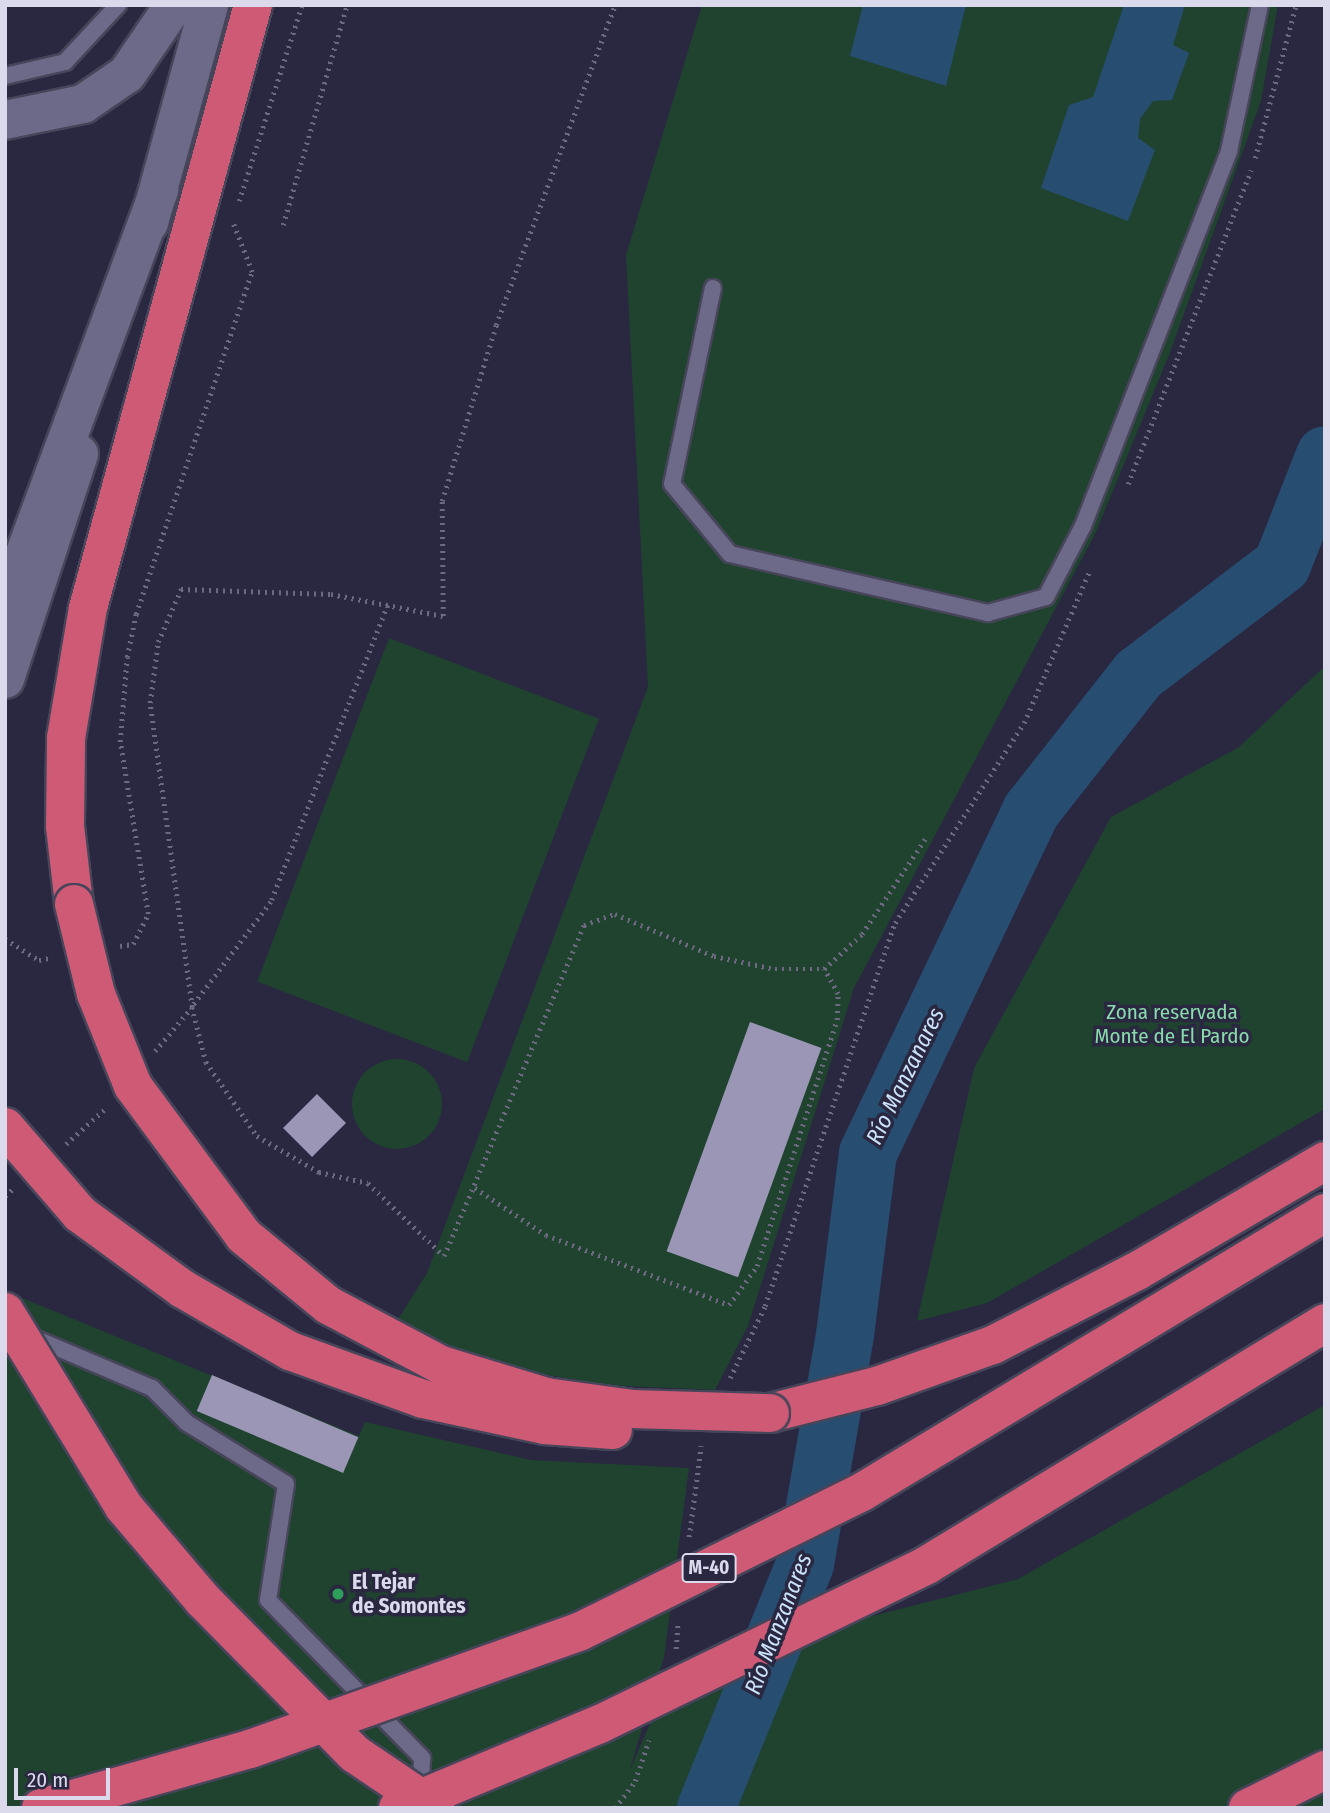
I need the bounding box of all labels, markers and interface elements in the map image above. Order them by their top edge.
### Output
park label: Zona reservada Monte de El Pardo [1095,999,1249,1049]
water label: Río Manzanares [860,1003,950,1149]
water label: Río Manzanares [739,1550,817,1698]
road number: M-40 [681,1552,737,1584]
place label: El Tejar de Somontes [352,1569,466,1619]
marker: El Tejar de Somontes [330,1586,346,1602]
scale bar [18,1754,114,1798]
text: 20 m [27,1767,68,1793]

